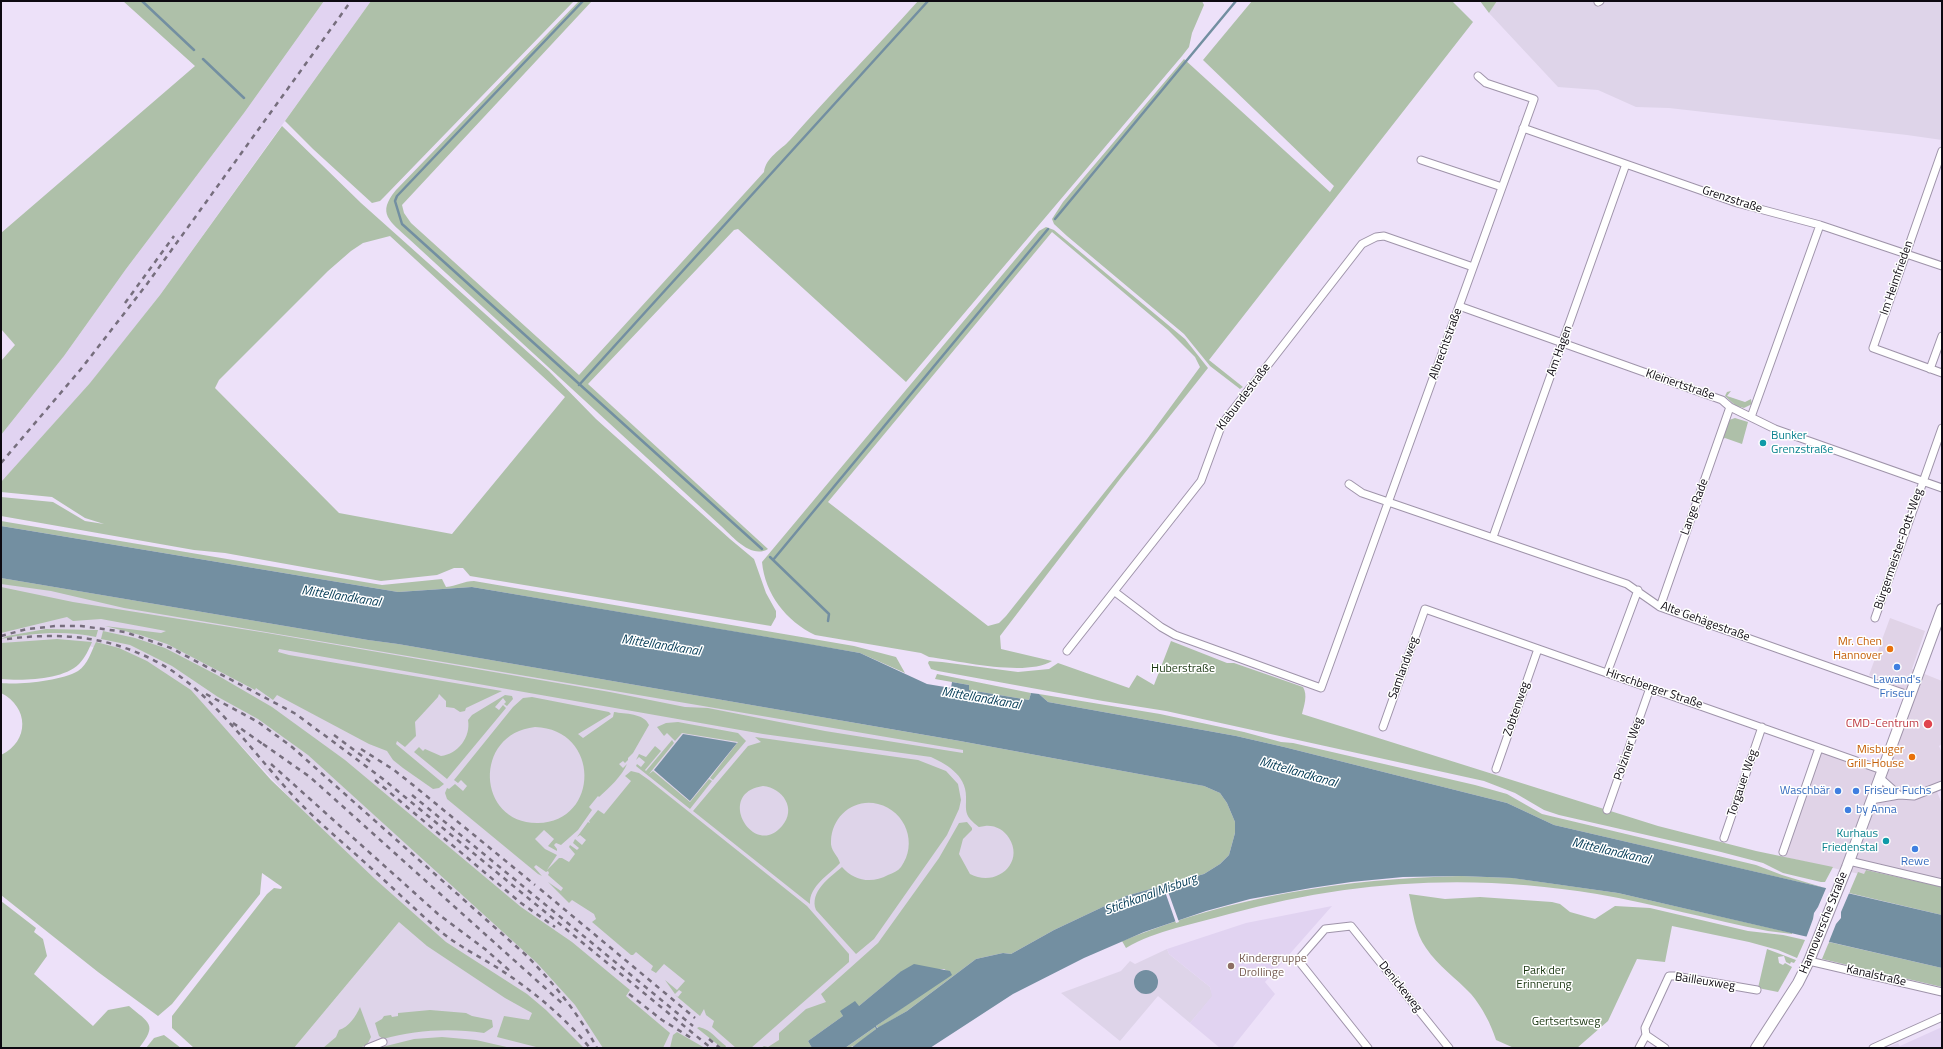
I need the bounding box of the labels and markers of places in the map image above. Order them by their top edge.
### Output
place label: Bunker Grenzstraße [1771,429,1833,457]
marker: Bunker Grenzstraße [1758,438,1768,448]
place label: Mr. Chen Hannover [1833,635,1882,663]
marker: Mr. Chen Hannover [1885,644,1895,654]
marker: Lawand's Friseur [1892,662,1902,672]
place label: Lawand's Friseur [1873,673,1921,701]
place label: CMD-Centrum [1846,717,1919,731]
marker: CMD-Centrum [1922,718,1934,730]
place label: Misbuger Grill-House [1847,743,1904,771]
marker: Misbuger Grill-House [1907,752,1917,762]
place label: Waschbär [1780,784,1830,798]
place label: Friseur Fuchs [1864,784,1931,798]
marker: Waschbär [1833,786,1843,796]
marker: Friseur Fuchs [1851,786,1861,796]
place label: by Anna [1856,803,1897,817]
marker: by Anna [1843,805,1853,815]
place label: Kurhaus Friedenstal [1822,827,1878,855]
marker: Kurhaus Friedenstal [1881,836,1891,846]
marker: Rewe [1910,844,1920,854]
place label: Rewe [1901,855,1929,869]
place label: Kindergruppe Drollinge [1239,952,1307,980]
marker: Kindergruppe Drollinge [1226,961,1236,971]

